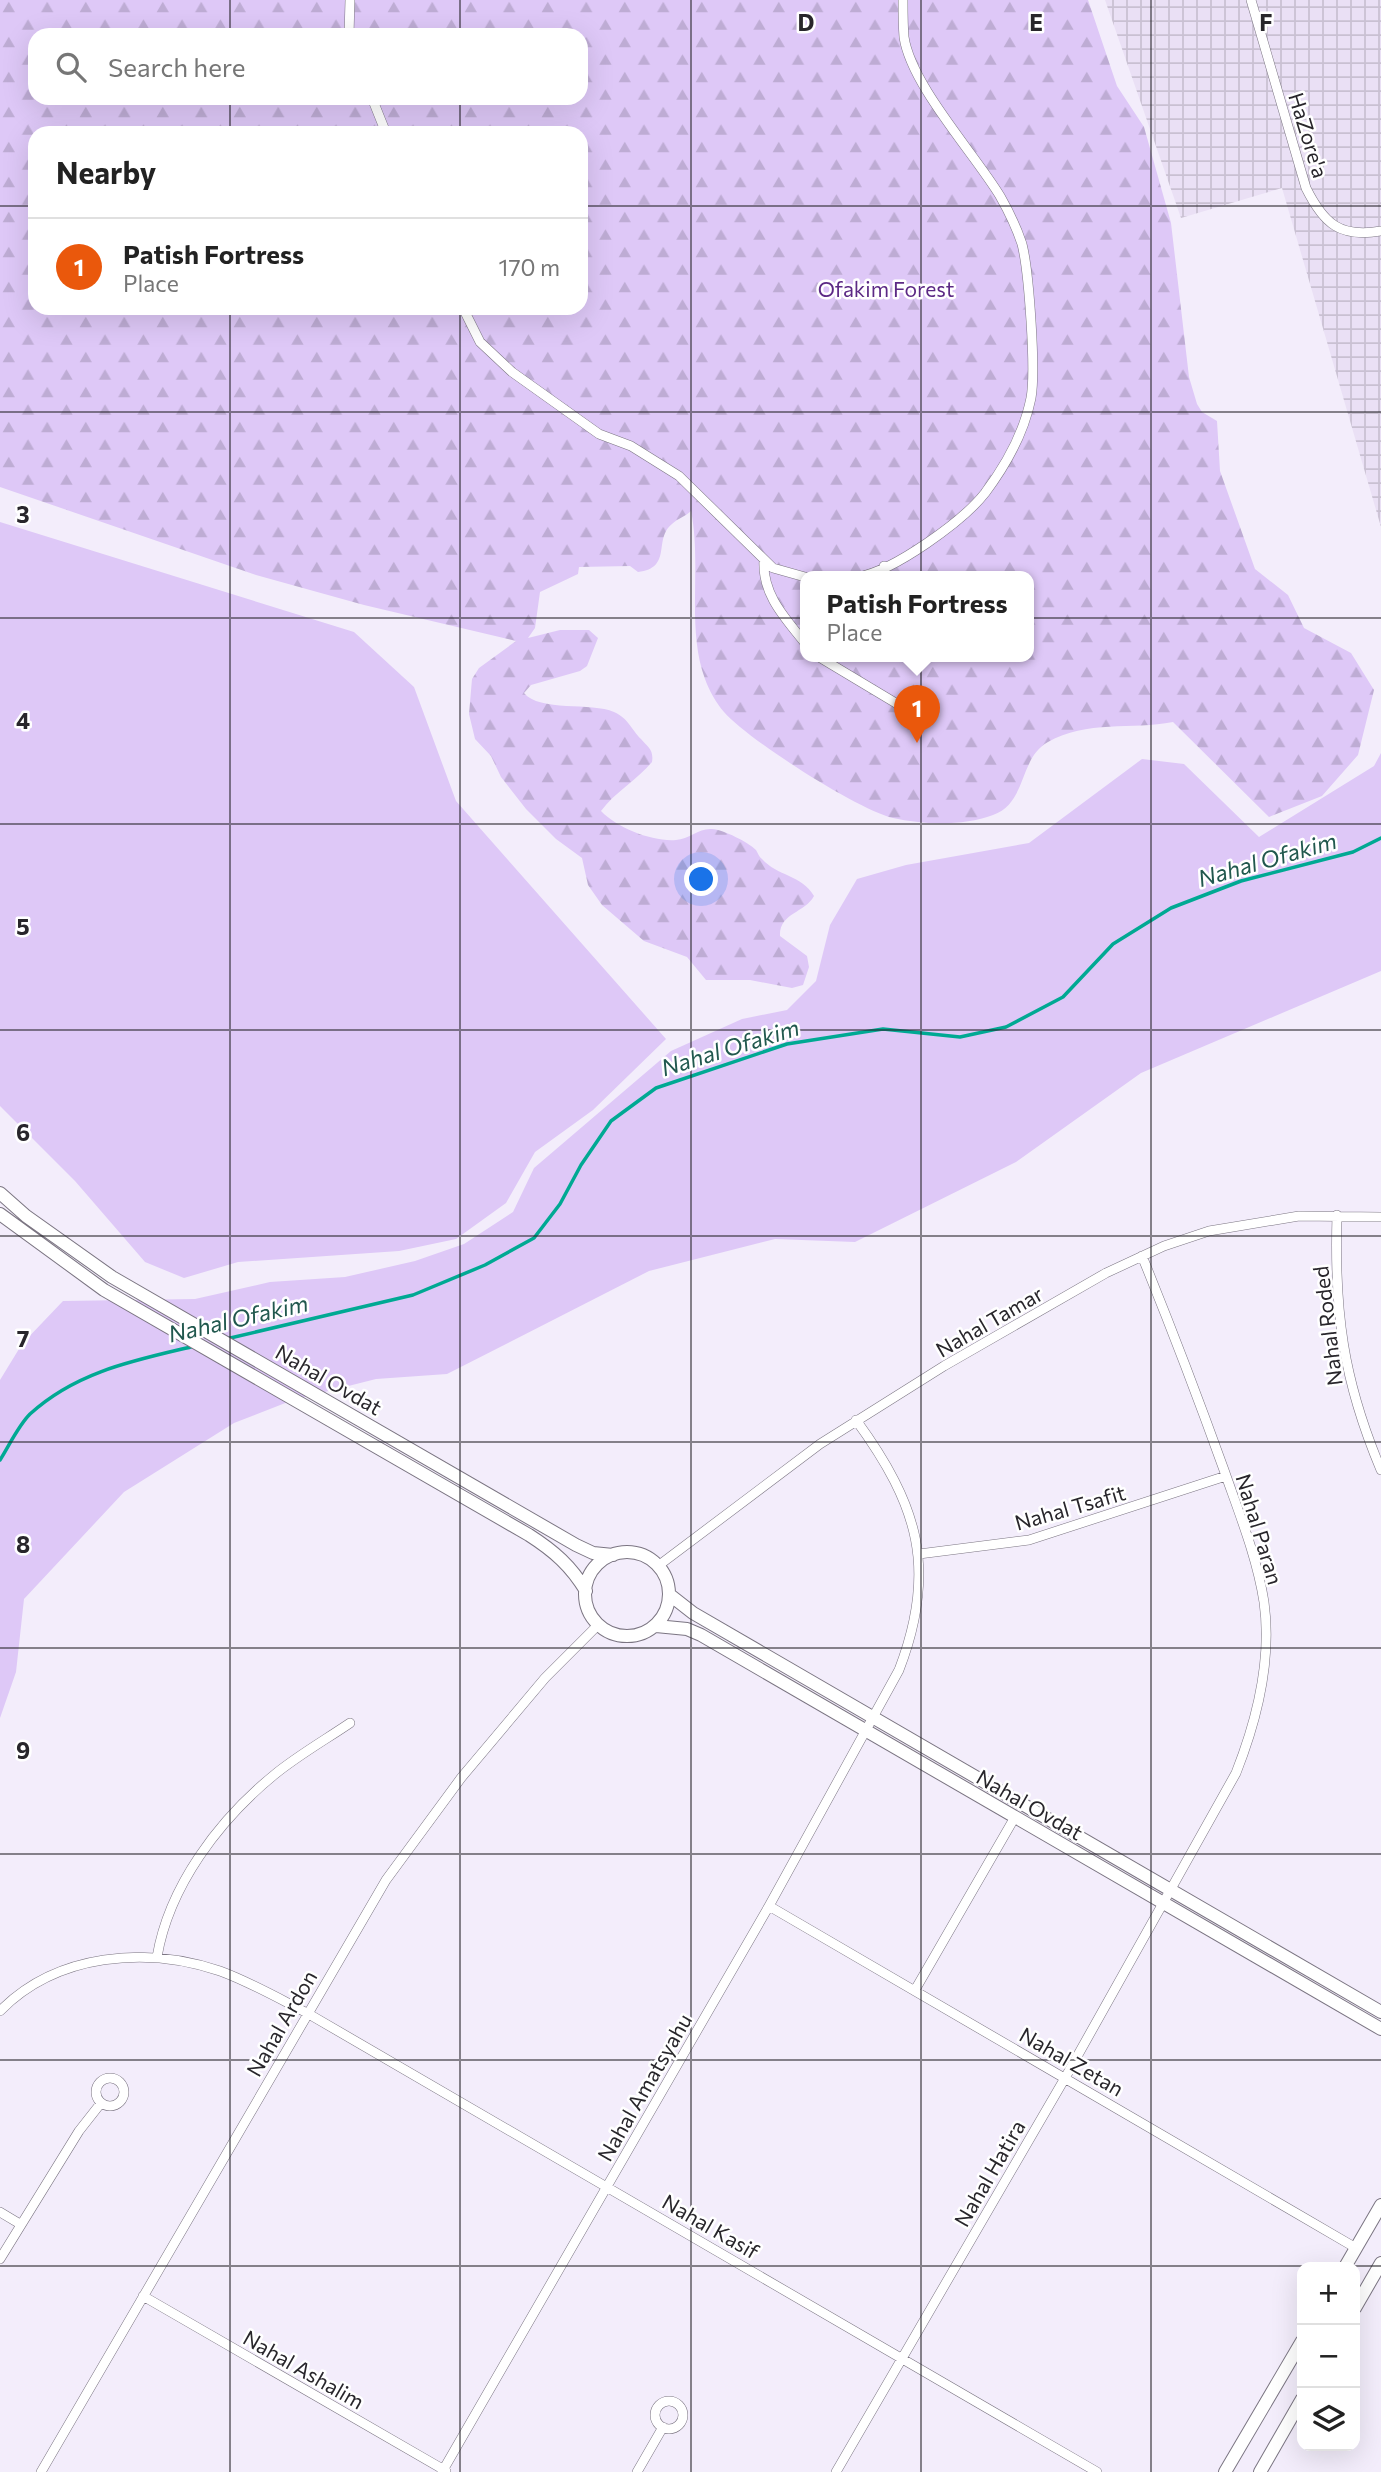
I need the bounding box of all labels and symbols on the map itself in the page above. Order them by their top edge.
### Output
text: D [798,8,815,36]
text: E [1029,8,1043,36]
text: F [1259,8,1273,36]
street label: HaZore'a [1284,89,1334,181]
park label: Ofakim Forest [818,276,954,301]
text: 3 [16,500,30,528]
pin: 1 [894,685,940,743]
text: 4 [16,706,30,734]
water label: Nahal Ofakim [1194,826,1340,892]
your location [684,862,718,896]
text: 5 [16,912,30,940]
water label: Nahal Ofakim [658,1013,802,1081]
text: 6 [16,1118,30,1146]
street label: Nahal Roded [1307,1265,1347,1387]
street label: Nahal Tamar [931,1280,1047,1362]
water label: Nahal Ofakim [165,1288,311,1348]
text: 7 [17,1324,29,1352]
street label: Nahal Ovdat [271,1339,387,1419]
street label: Nahal Paran [1231,1471,1289,1587]
street label: Nahal Tsafit [1012,1479,1128,1535]
text: 8 [16,1530,30,1558]
text: 9 [16,1736,30,1764]
street label: Nahal Ovdat [972,1764,1088,1844]
street label: Nahal Ardon [241,1965,321,2081]
street label: Nahal Amatsyahu [592,2009,696,2165]
street label: Nahal Zetan [1016,2021,1128,2101]
street label: Nahal Hatira [948,2115,1030,2231]
street label: Nahal Kasif [658,2188,764,2264]
street label: Nahal Ashalim [239,2324,369,2414]

